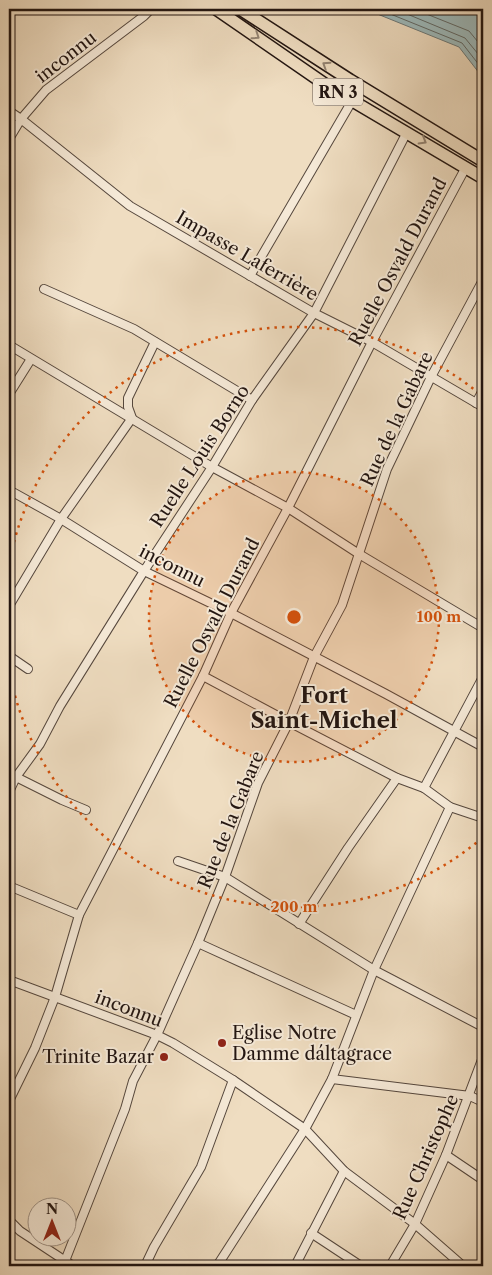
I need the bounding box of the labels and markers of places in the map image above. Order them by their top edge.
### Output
centre of rings [285,608,303,626]
place label: Eglise Notre Damme dáltagrace [232,1022,392,1065]
marker: Eglise Notre Damme dáltagrace [216,1037,228,1049]
place label: Trinite Bazar [42,1046,154,1068]
marker: Trinite Bazar [158,1051,170,1063]

